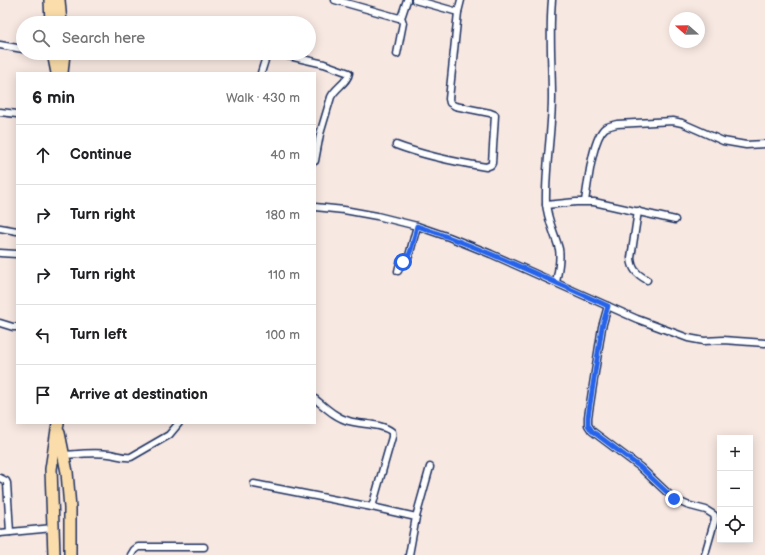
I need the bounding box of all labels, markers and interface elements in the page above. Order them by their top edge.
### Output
north arrow [669,12,705,48]
search box [16,16,316,60]
icon: search [30,27,52,49]
text: Search here [62,29,145,48]
text: 6 min [32,88,75,108]
text: Walk · 430 m [226,90,300,106]
icon: ahead [32,144,54,166]
text: Continue [70,145,132,164]
text: 40 m [270,147,300,163]
icon: right [32,204,54,226]
text: Turn right [70,205,135,224]
text: 180 m [265,207,300,223]
route start [394,253,412,271]
icon: right [32,264,54,286]
text: Turn right [70,265,135,284]
text: 110 m [268,267,300,283]
icon: left [32,324,54,346]
text: Turn left [70,325,127,344]
text: 100 m [265,327,300,343]
icon: arrive [32,384,54,406]
text: Arrive at destination [70,385,208,404]
map controls [717,435,753,543]
button: + [717,435,753,471]
button: − [717,471,753,507]
route end [665,490,683,508]
button: locate [717,507,753,543]

